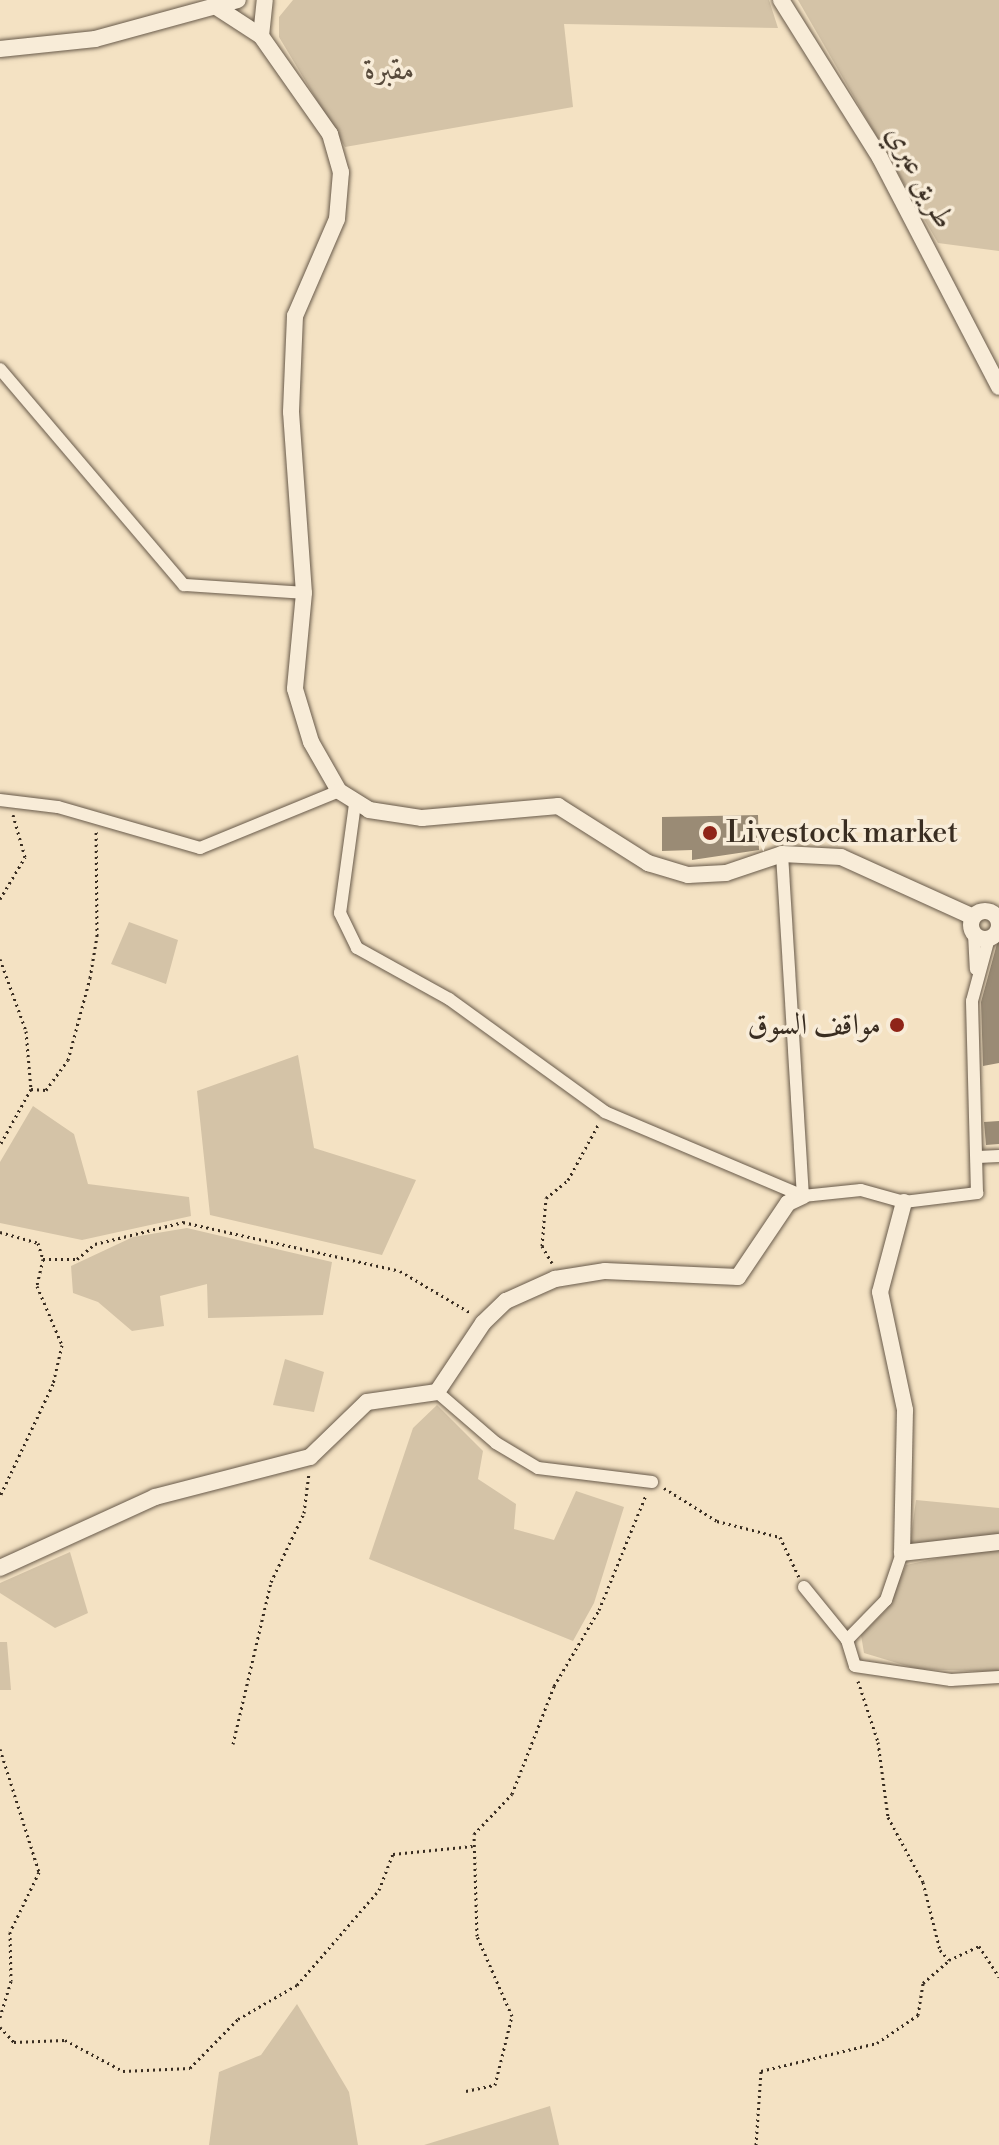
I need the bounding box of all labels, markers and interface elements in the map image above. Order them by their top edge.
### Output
park label: مقبرة [365,52,415,88]
street label: طريق عبري [878,119,962,235]
place label: Livestock market [726,815,958,851]
marker: Livestock market [701,824,719,842]
place label: مواقف السوق [748,1007,881,1043]
marker: مواقف السوق [888,1016,906,1034]

